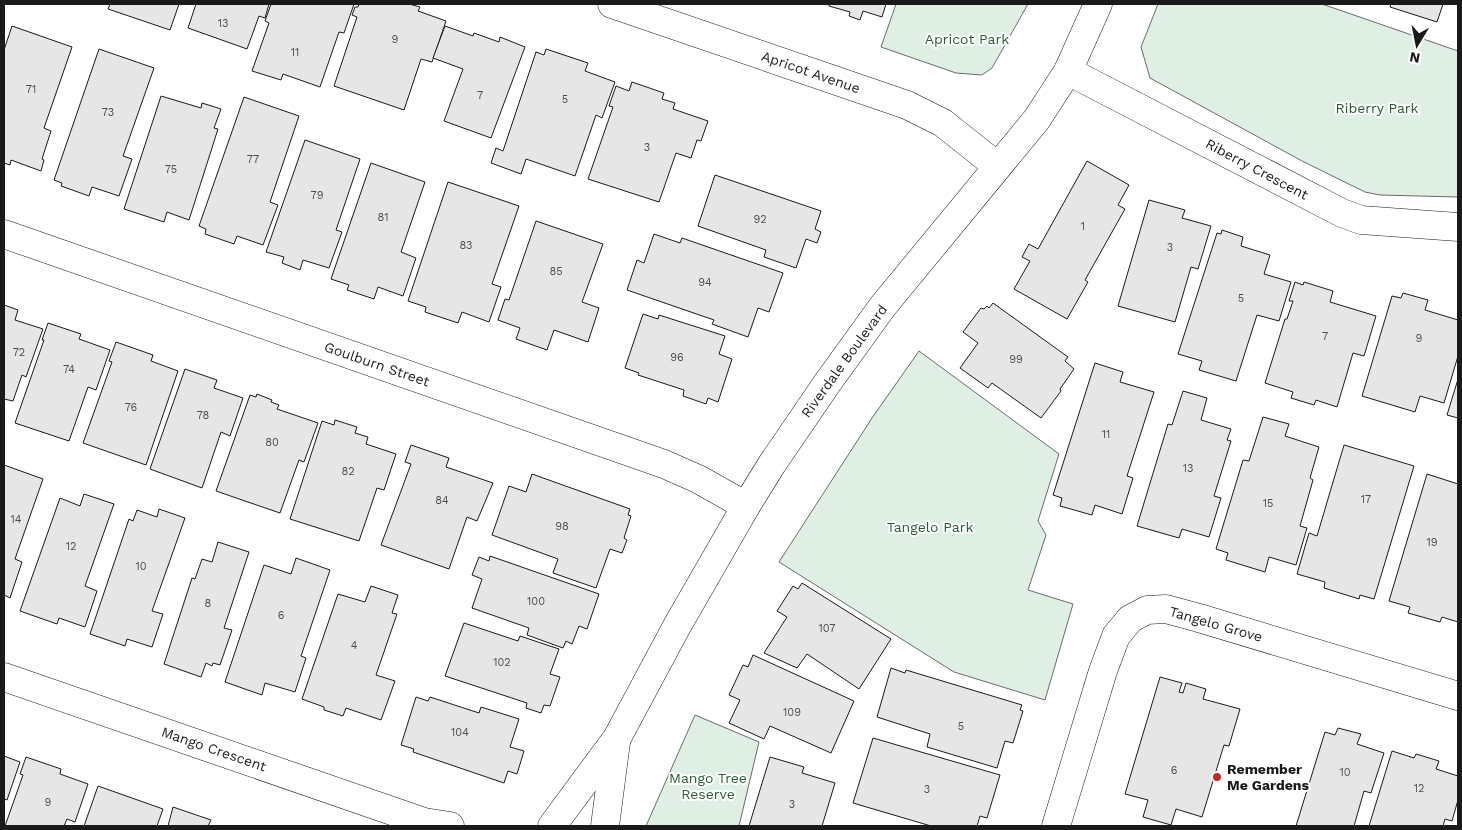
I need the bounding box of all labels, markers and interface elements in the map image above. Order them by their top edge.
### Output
house number: 13 [218,17,228,30]
north arrow [1392,20,1442,70]
park label: Apricot Park [925,31,1009,47]
house number: 9 [392,33,399,46]
house number: 11 [291,46,299,59]
street label: Apricot Avenue [760,48,862,96]
text: N [1408,49,1421,67]
house number: 71 [26,83,36,96]
house number: 7 [477,89,483,102]
house number: 5 [562,93,568,106]
park label: Riberry Park [1335,100,1419,116]
house number: 73 [102,106,114,119]
street label: Riberry Crescent [1203,135,1311,203]
house number: 3 [644,141,650,154]
house number: 77 [247,153,259,166]
house number: 75 [165,163,177,176]
house number: 79 [311,189,324,202]
house number: 81 [377,211,389,224]
house number: 92 [753,213,767,226]
house number: 1 [1081,220,1085,233]
house number: 83 [460,239,472,252]
house number: 3 [1167,241,1173,254]
house number: 85 [549,265,563,278]
house number: 94 [698,276,712,289]
house number: 5 [1238,292,1244,305]
street label: Riverdale Boulevard [798,302,890,420]
house number: 7 [1322,330,1328,343]
house number: 9 [1416,332,1423,345]
street label: Goulburn Street [322,339,432,390]
house number: 72 [13,346,25,359]
house number: 96 [670,351,684,364]
house number: 99 [1009,353,1023,366]
house number: 74 [63,363,75,376]
house number: 76 [125,401,138,414]
house number: 78 [197,409,210,422]
house number: 11 [1102,428,1110,441]
house number: 80 [265,436,279,449]
house number: 13 [1183,462,1193,475]
house number: 82 [341,465,355,478]
house number: 17 [1361,493,1371,506]
house number: 84 [435,494,449,507]
house number: 15 [1263,497,1273,510]
house number: 14 [10,513,22,526]
park label: Tangelo Park [887,519,973,535]
house number: 98 [555,520,569,533]
house number: 19 [1426,536,1438,549]
house number: 12 [66,540,76,553]
house number: 10 [135,560,147,573]
house number: 100 [527,595,545,608]
house number: 8 [205,597,212,610]
street label: Tangelo Grove [1168,603,1264,645]
house number: 6 [278,609,285,622]
house number: 107 [818,622,836,635]
house number: 4 [351,639,358,652]
house number: 102 [493,656,511,669]
house number: 109 [783,706,801,719]
house number: 5 [958,720,964,733]
street label: Mango Crescent [159,724,269,775]
house number: 104 [451,726,469,739]
place label: Remember Me Gardens [1227,761,1310,793]
house number: 6 [1171,764,1178,777]
house number: 10 [1339,766,1351,779]
park label: Mango Tree Reserve [669,770,747,802]
marker: Remember Me Gardens [1211,771,1223,783]
house number: 12 [1414,782,1424,795]
house number: 3 [924,783,930,796]
house number: 9 [45,796,52,809]
house number: 3 [789,798,795,811]

